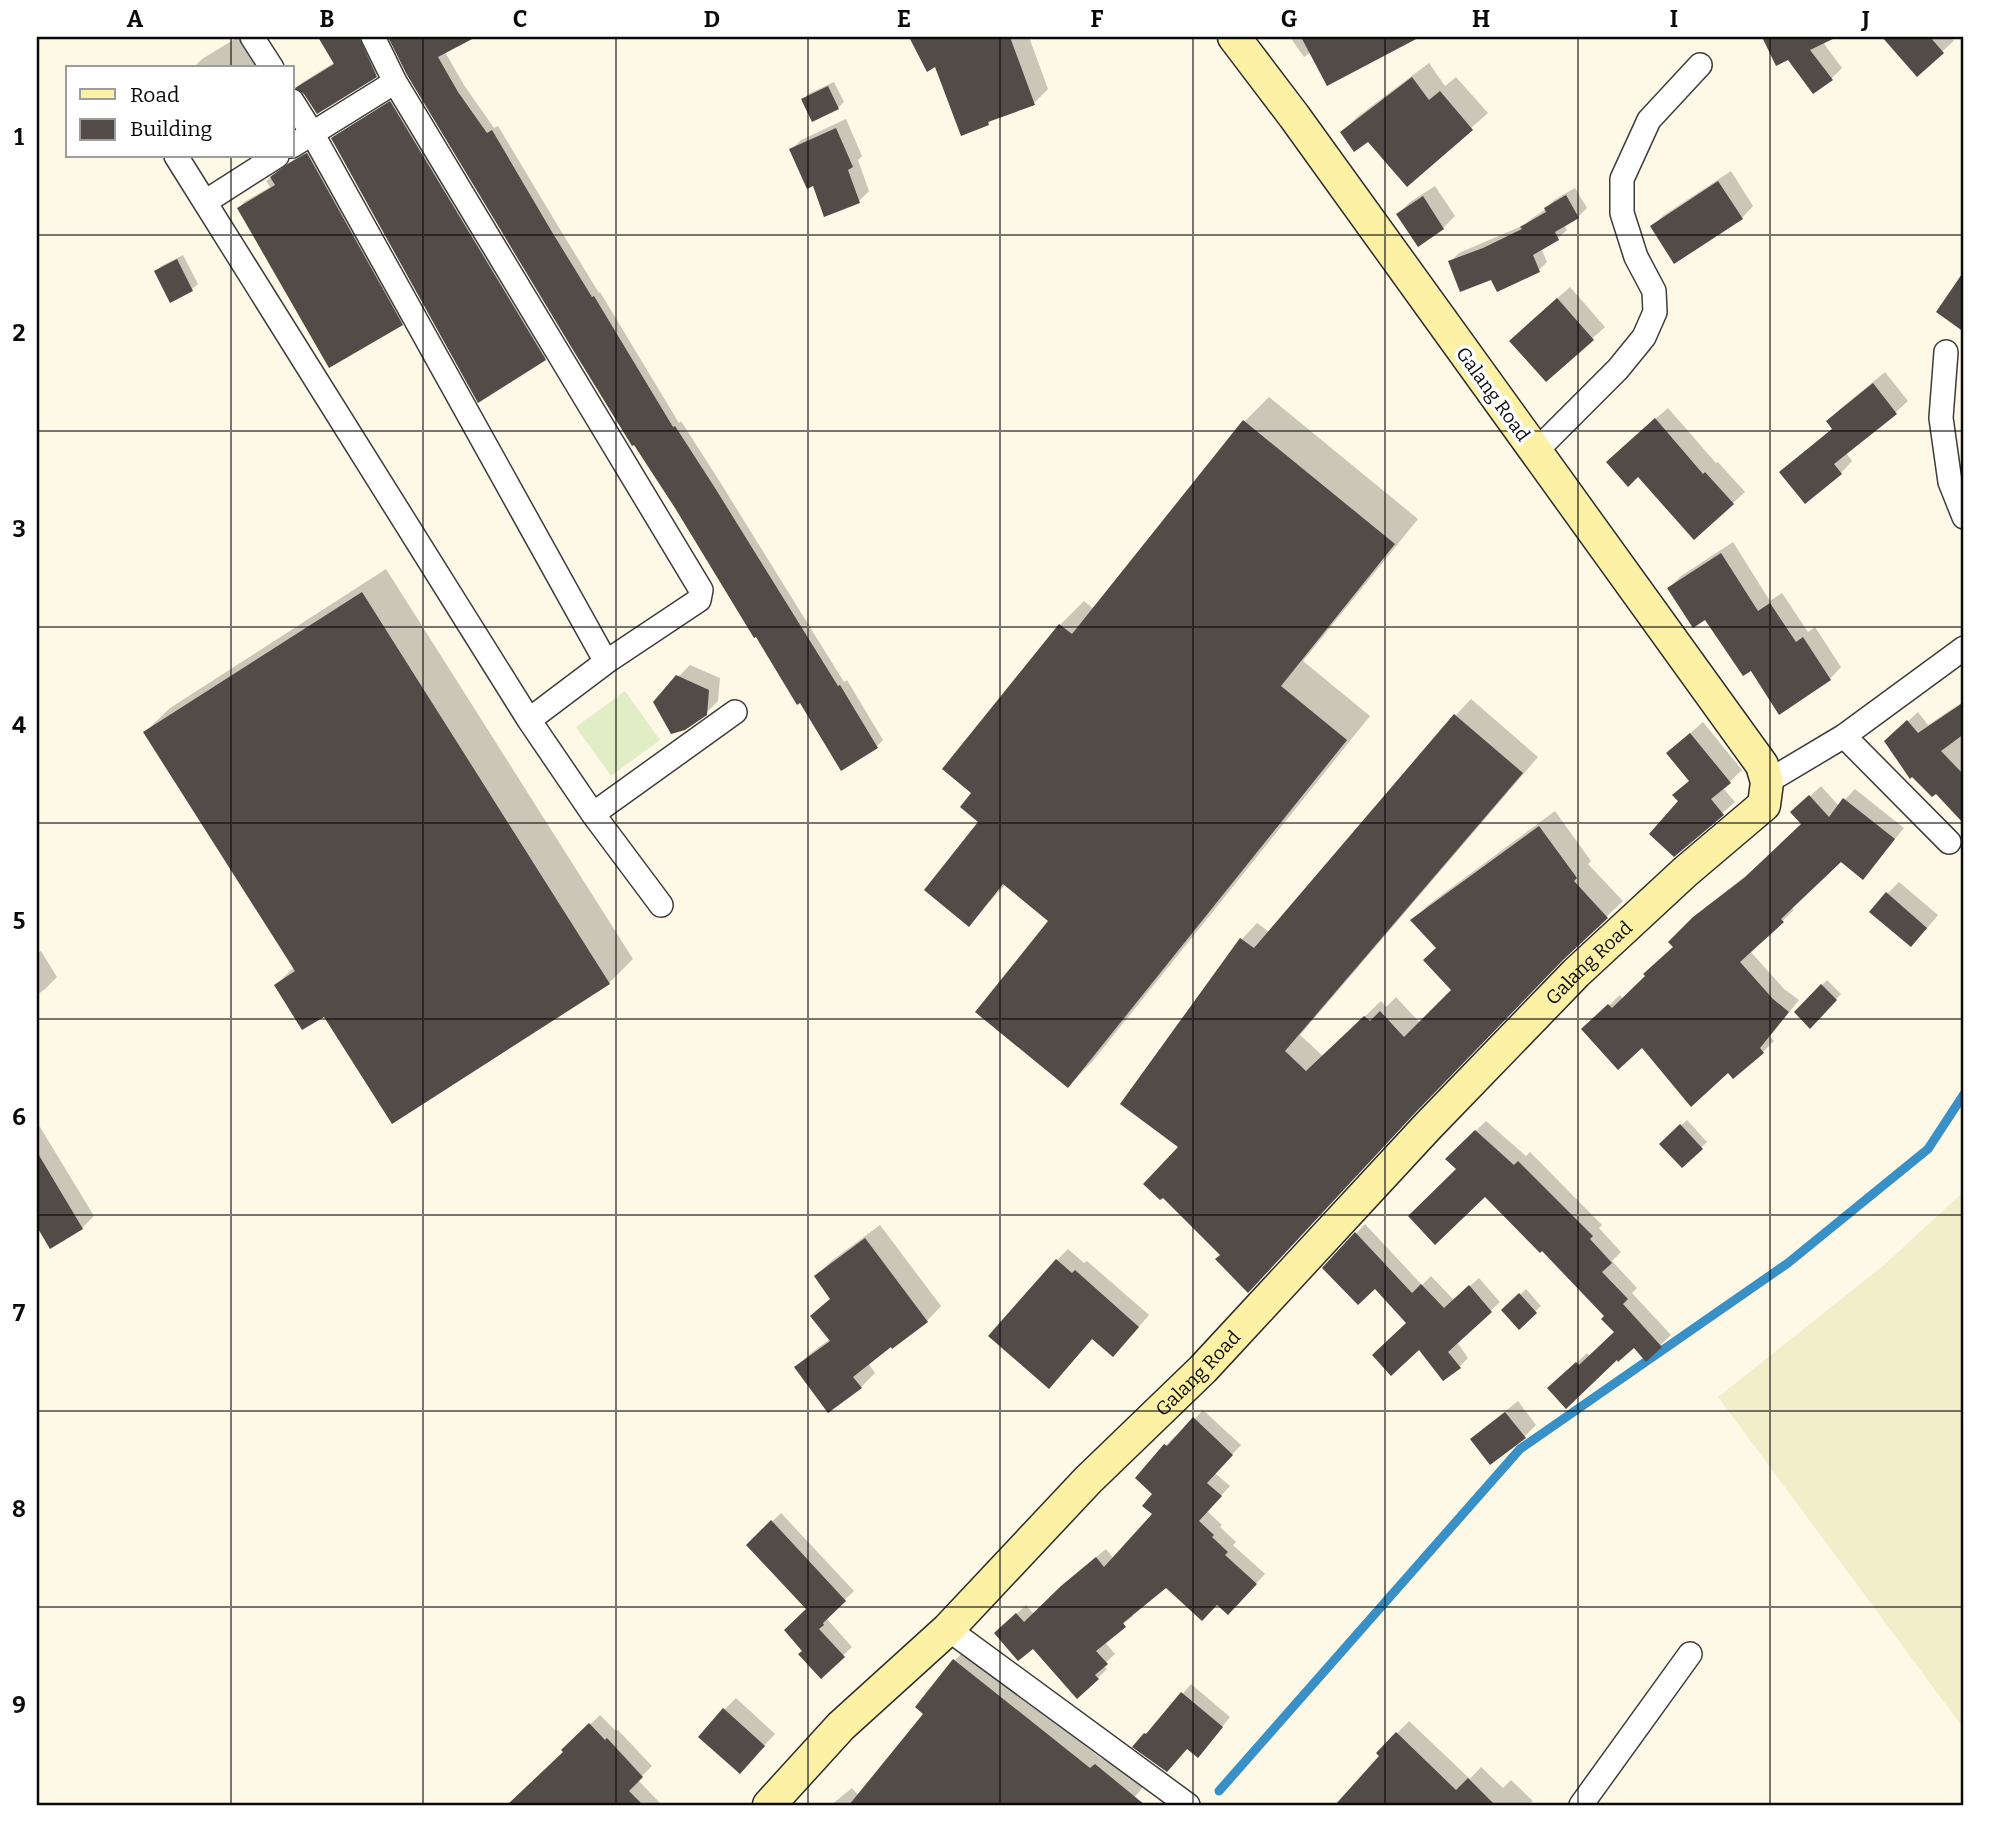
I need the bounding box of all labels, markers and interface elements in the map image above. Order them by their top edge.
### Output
text: A [127,5,144,33]
text: B [320,5,334,33]
text: C [513,5,527,33]
text: D [704,5,720,33]
text: E [897,5,911,33]
text: F [1091,5,1104,33]
text: G [1281,5,1298,33]
text: H [1472,5,1490,33]
text: I [1670,5,1678,33]
text: J [1860,5,1870,33]
legend [66,66,294,158]
text: Road [130,82,179,108]
text: Building [130,116,213,142]
text: 1 [14,123,24,151]
text: 2 [13,319,26,347]
street label: Galang Road [1451,342,1535,446]
text: 3 [12,515,26,543]
text: 4 [12,711,26,739]
text: 5 [13,907,25,935]
street label: Galang Road [1541,916,1637,1009]
text: 6 [12,1103,26,1131]
text: 7 [13,1299,26,1327]
street label: Galang Road [1150,1325,1245,1420]
text: 8 [12,1495,26,1523]
text: 9 [12,1691,26,1719]

